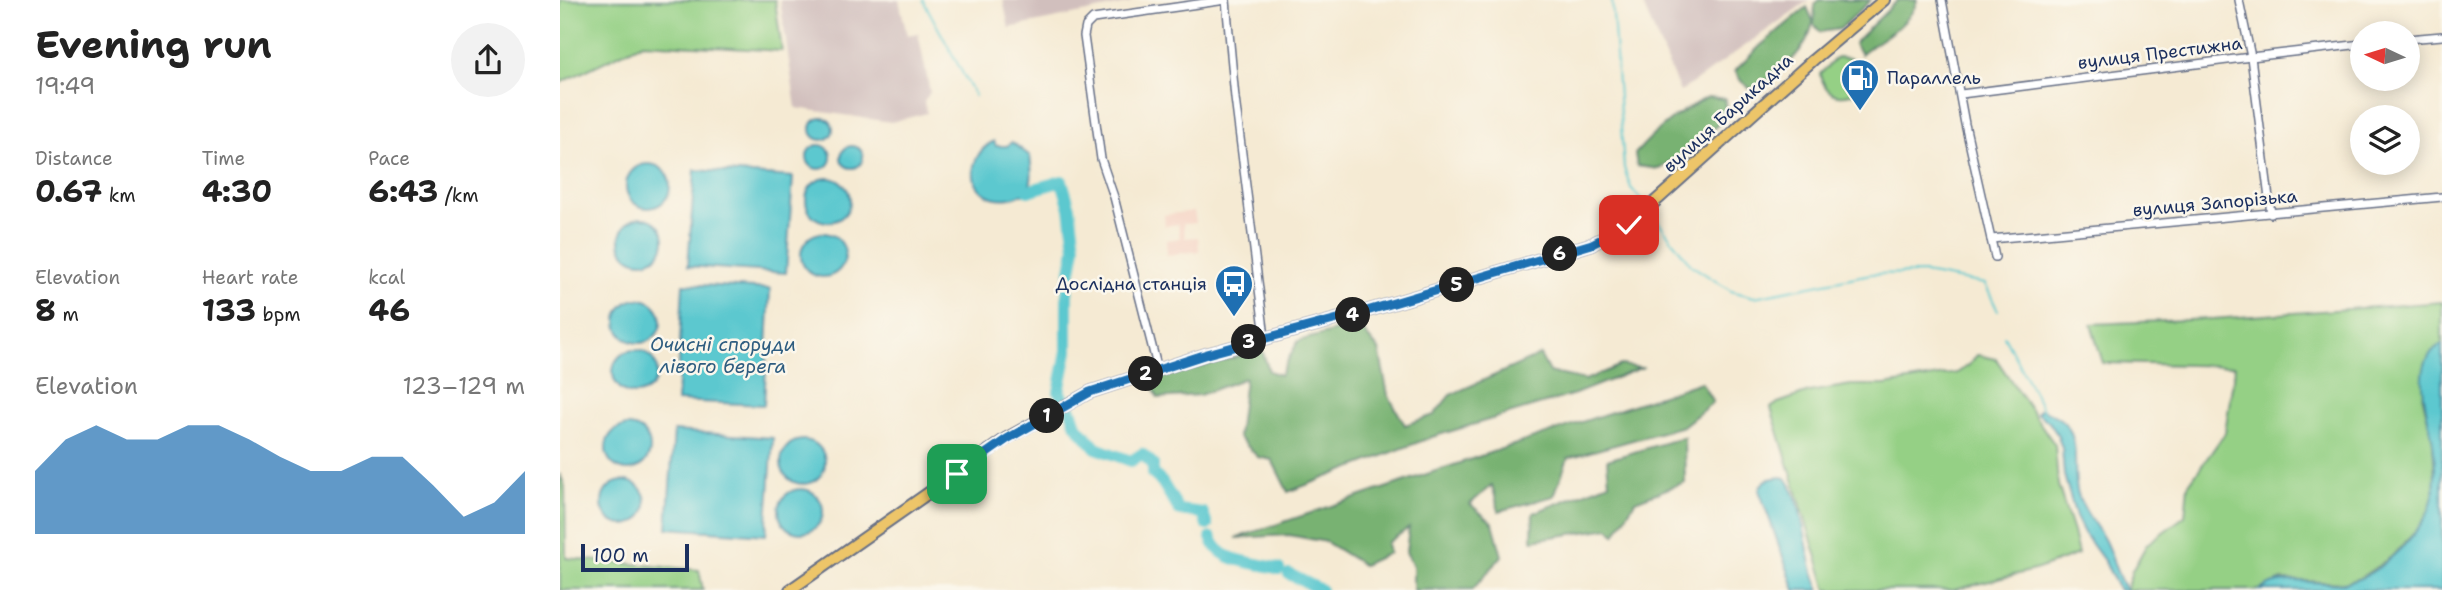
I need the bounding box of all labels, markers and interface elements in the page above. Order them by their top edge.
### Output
text: Evening run [35,19,272,70]
north arrow [2350,21,2420,91]
map controls [2350,21,2420,175]
button: share [451,23,525,97]
street label: вулиця Престижна [2076,31,2244,75]
street label: вулиця Барикадна [1658,48,1798,178]
fuel station icon: Параллель [1839,57,1881,112]
place label: Параллель [1887,66,1981,90]
text: 19:49 [35,71,95,101]
button: layers [2350,105,2420,175]
text: Distance [35,146,113,171]
text: Time [202,146,245,171]
text: Pace [368,146,410,171]
text: 0.67 [35,171,102,212]
text: 4:30 [202,171,272,212]
text: 6:43 [368,171,438,212]
text: km [102,183,136,208]
text: /km [438,183,479,208]
street label: вулиця Запорізька [2132,184,2298,222]
pin [1599,195,1659,255]
icon: check [1610,206,1648,244]
pin: 6 [1542,236,1578,272]
text: 6 [1553,241,1566,266]
bus stop icon: Дослідна станція [1213,263,1255,318]
text: Elevation [35,265,120,290]
text: Heart rate [202,265,298,290]
text: kcal [368,265,405,290]
pin: 5 [1440,268,1474,302]
place label: Дослідна станція [1055,272,1207,296]
text: 5 [1451,272,1462,297]
text: 8 [35,290,56,331]
text: 133 [202,290,256,331]
text: 46 [368,290,410,331]
pin: 4 [1336,298,1370,332]
text: m [56,302,79,327]
text: bpm [256,302,301,327]
text: 4 [1346,302,1359,327]
pin: 3 [1232,324,1266,360]
text: 3 [1242,329,1255,354]
water label: Очисні споруди лівого берега [650,332,796,379]
pin: 2 [1128,356,1164,392]
text: 2 [1139,361,1152,386]
text: Elevation [35,371,138,401]
text: 123–129 m [402,371,525,401]
pin: 1 [1030,398,1064,434]
text: 1 [1042,403,1051,428]
pin [927,444,987,504]
icon: arrive [938,455,976,493]
scale bar [581,541,690,573]
text: 100 m [592,543,649,568]

